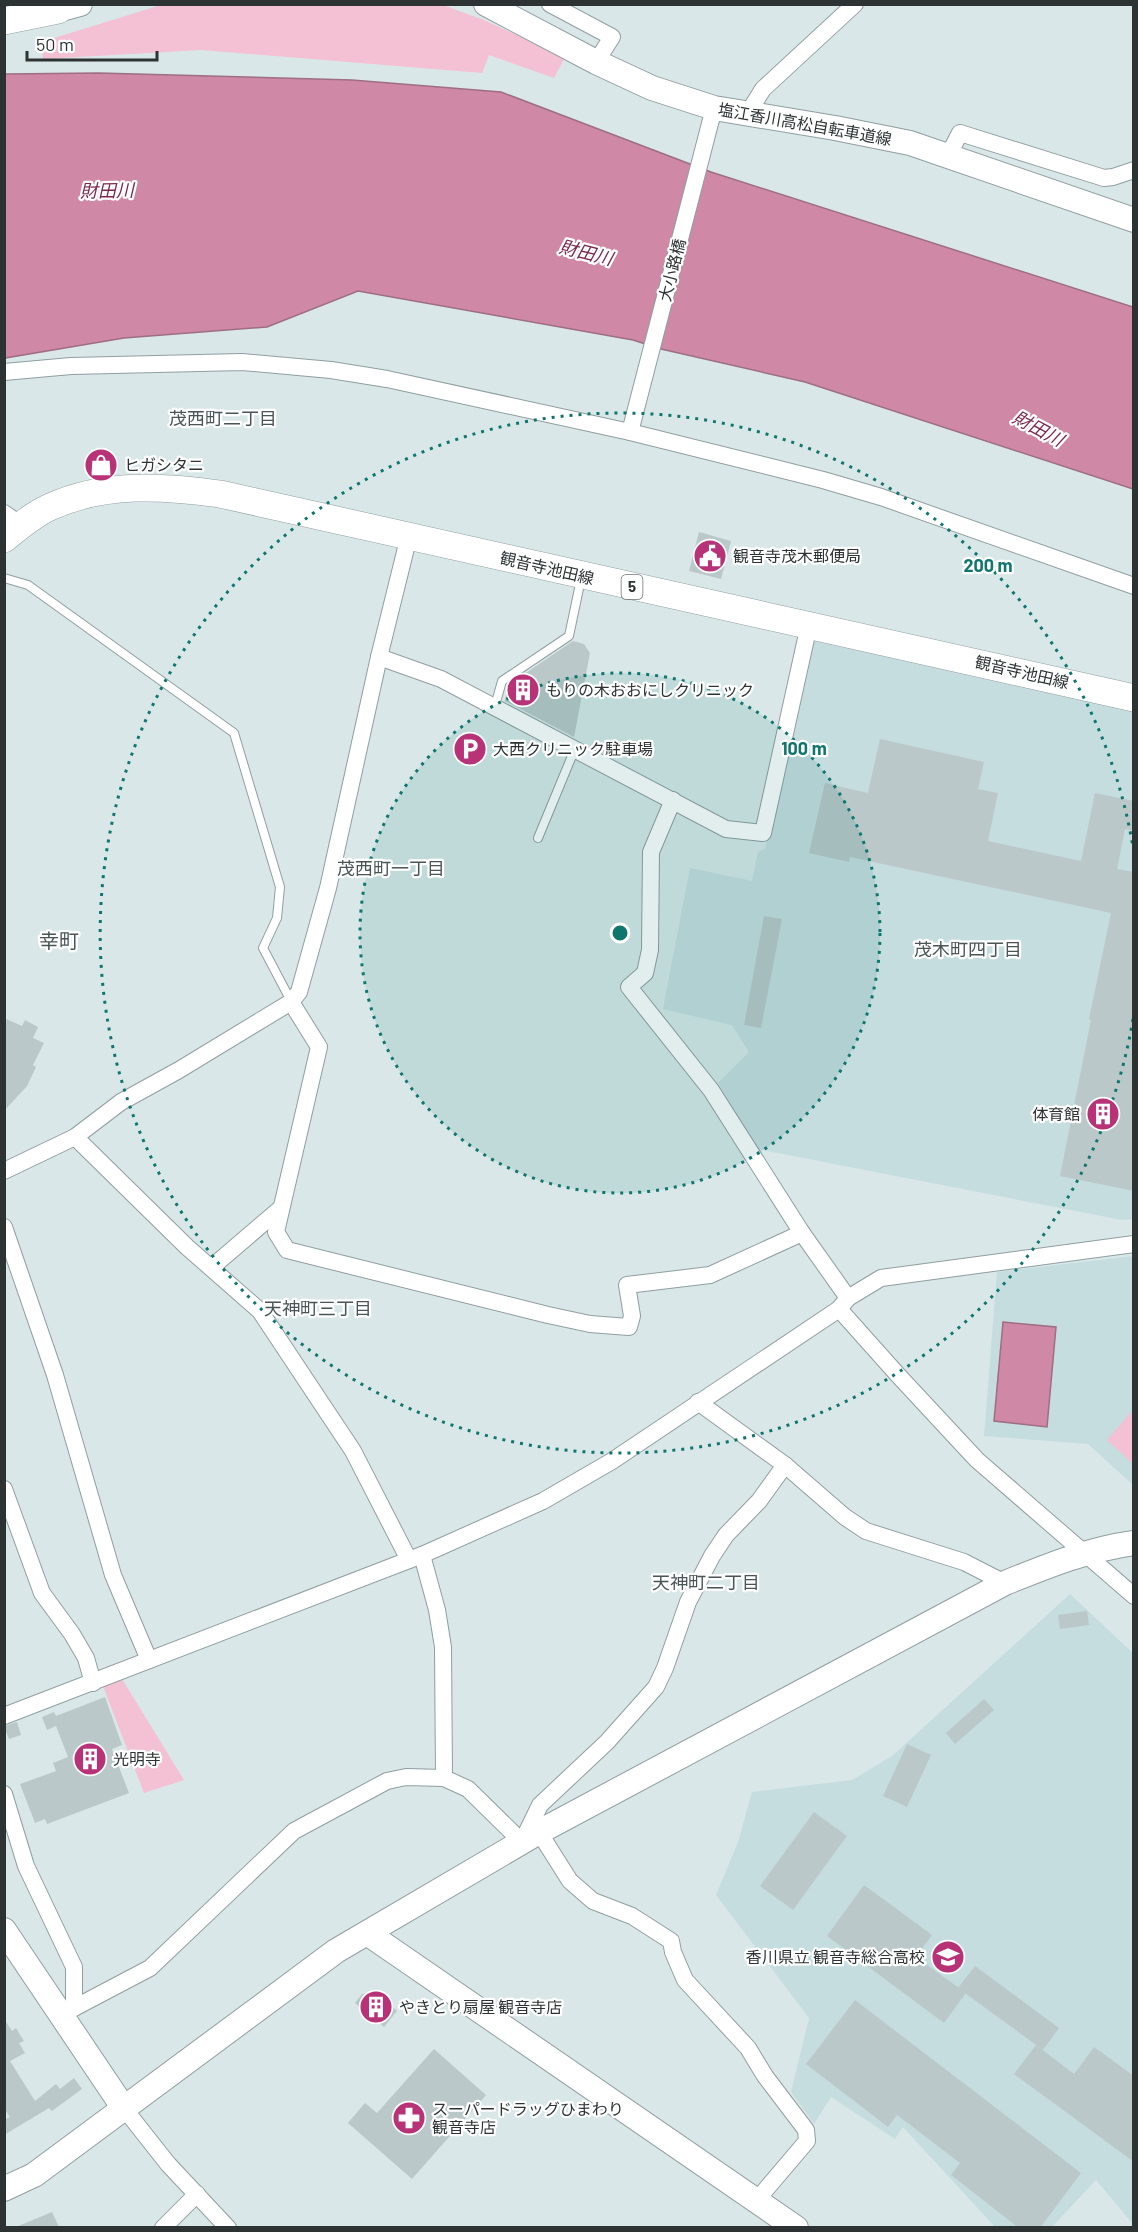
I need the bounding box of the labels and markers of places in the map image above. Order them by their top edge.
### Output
shop icon: ヒガシタニ [83,447,119,483]
place label: ヒガシタニ [124,455,204,474]
public building icon: 観音寺茂木郵便局 [692,538,728,574]
place label: 観音寺茂木郵便局 [733,546,861,565]
building icon: もりの木おおにしクリニック [505,672,541,708]
place label: もりの木おおにしクリニック [546,680,754,699]
parking icon: 大西クリニック駐車場 [452,731,488,767]
place label: 大西クリニック駐車場 [493,739,653,758]
centre of rings [610,923,630,943]
building icon: 体育館 [1085,1096,1121,1132]
place label: 体育館 [1032,1104,1080,1123]
building icon: 光明寺 [72,1741,108,1777]
place label: 光明寺 [113,1749,161,1768]
school or university icon: 香川県立 観音寺総合高校 [930,1939,966,1975]
place label: 香川県立 観音寺総合高校 [746,1947,925,1966]
building icon: やきとり扇屋 観音寺店 [358,1989,394,2025]
place label: やきとり扇屋 観音寺店 [399,1997,562,2016]
place label: スーパードラッグひまわり 観音寺店 [432,2099,624,2136]
pharmacy icon: スーパードラッグひまわり 観音寺店 [391,2100,427,2136]

